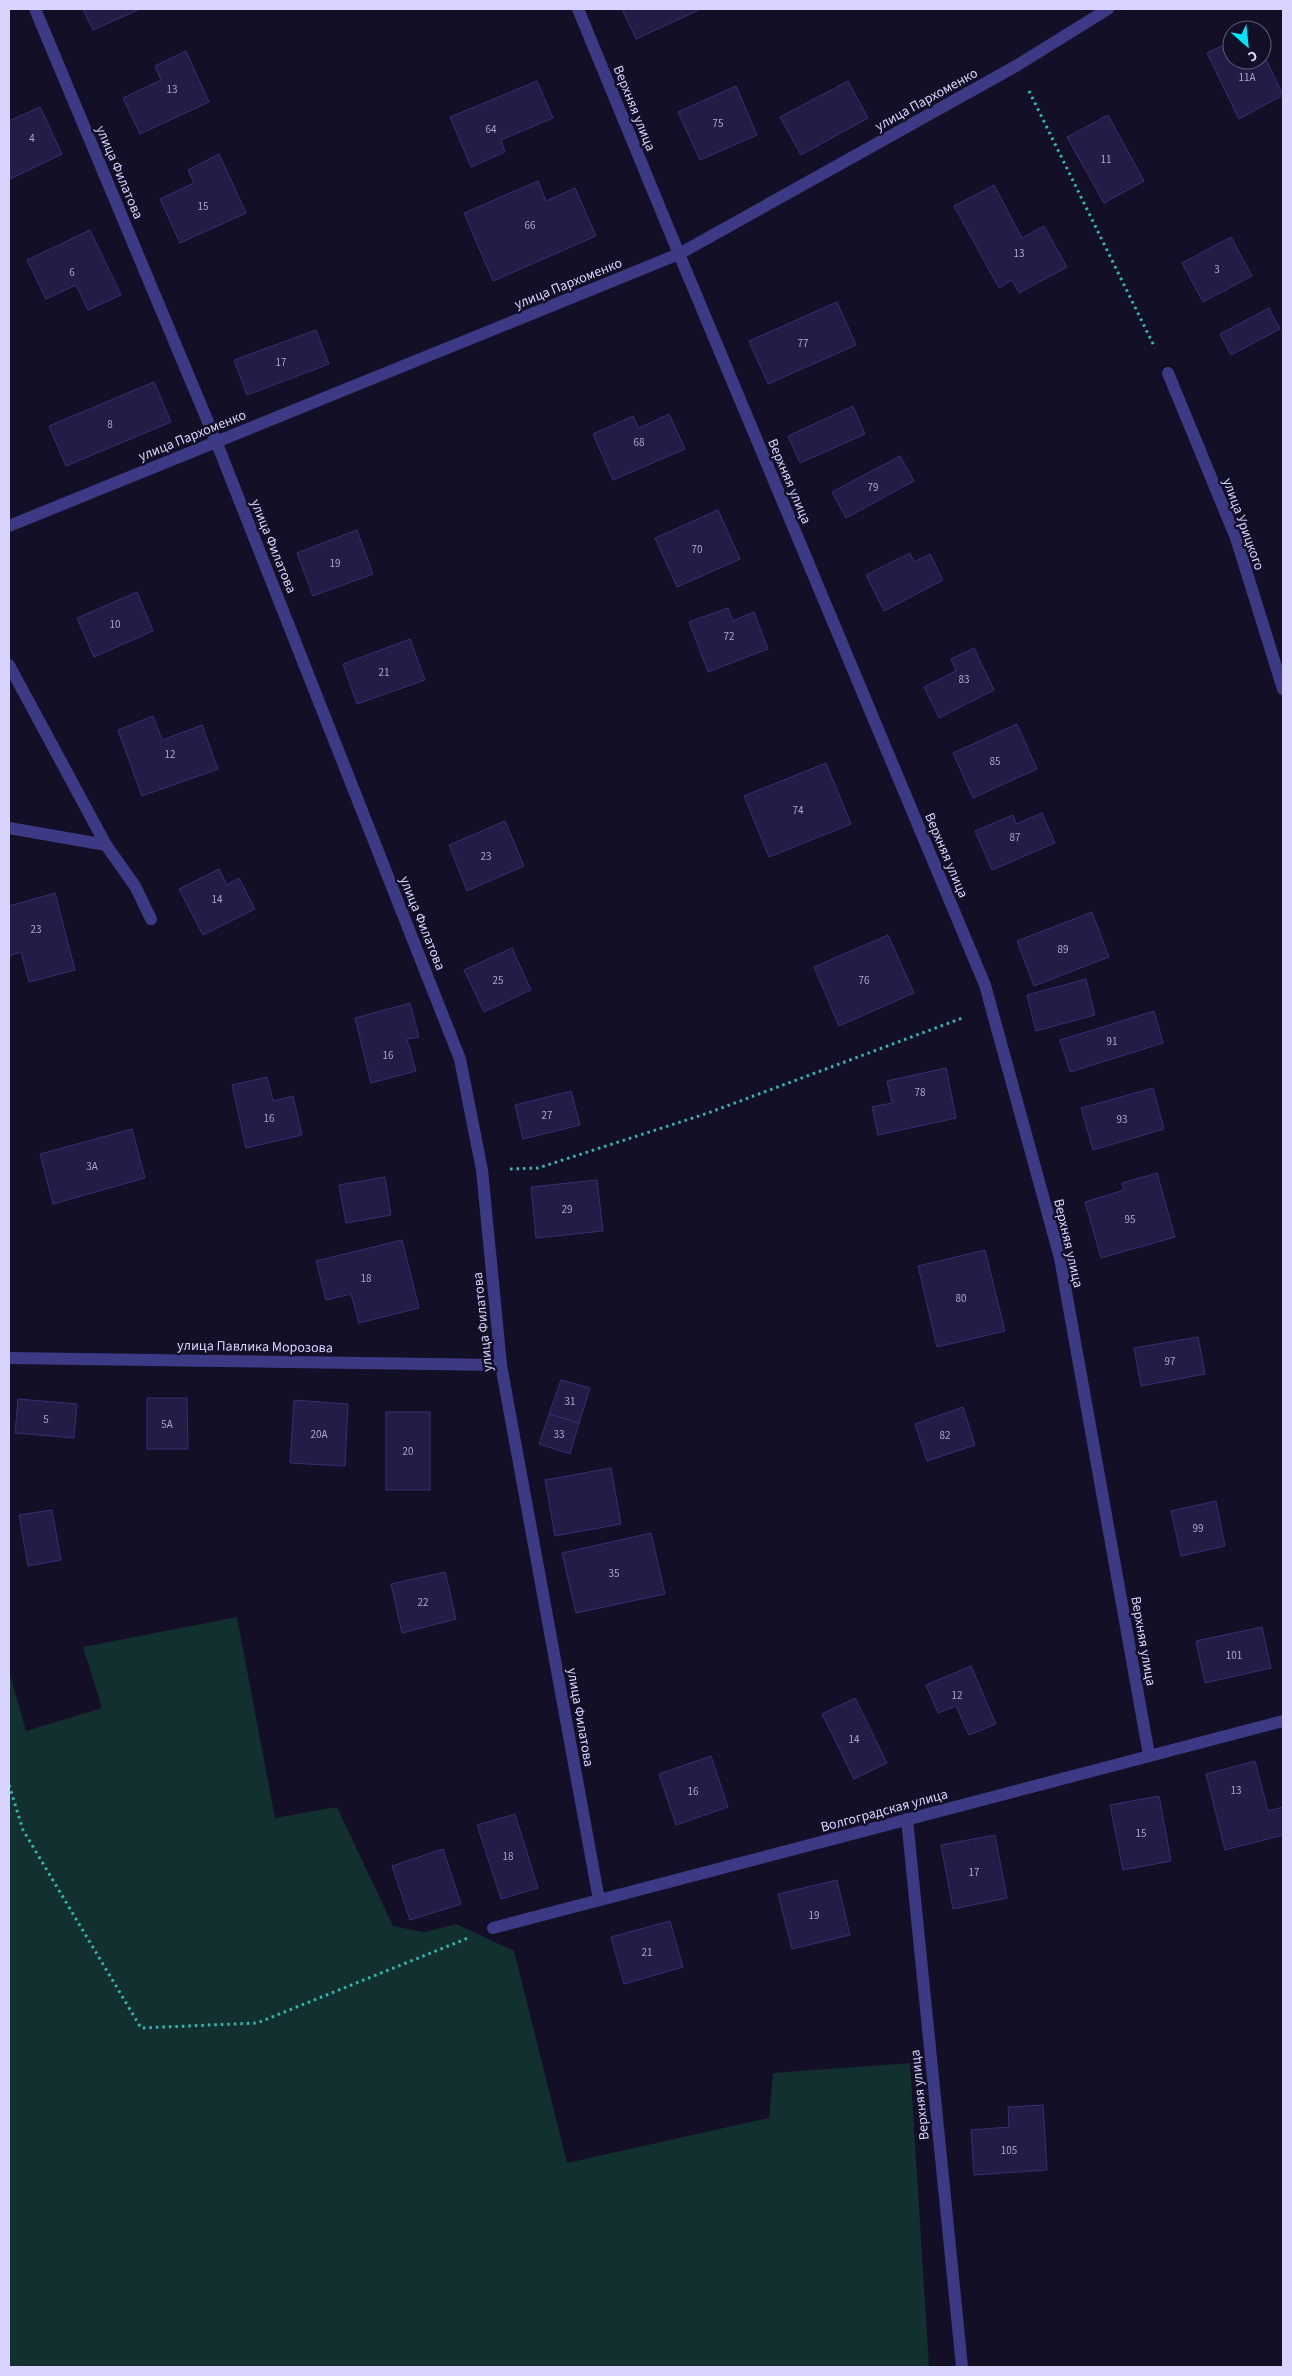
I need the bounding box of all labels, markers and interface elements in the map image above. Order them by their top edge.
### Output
north arrow [1222,20,1272,70]
text: С [1244,45,1261,66]
street label: Верхняя улица [608,63,660,154]
street label: улица Пархоменко [871,63,981,136]
house number: 11А [1239,70,1255,85]
house number: 13 [167,82,177,97]
house number: 75 [713,116,723,131]
street label: улица Филатова [90,122,148,222]
house number: 64 [486,122,497,137]
house number: 4 [29,131,35,146]
house number: 11 [1101,152,1111,167]
house number: 15 [198,199,208,214]
house number: 66 [525,218,536,233]
house number: 13 [1014,246,1024,261]
street label: улица Пархоменко [511,253,625,315]
house number: 3 [1214,262,1220,277]
house number: 6 [69,265,75,280]
house number: 77 [798,336,808,351]
house number: 17 [276,355,286,370]
street label: улица Пархоменко [135,405,249,467]
house number: 8 [107,417,113,432]
house number: 68 [634,435,645,450]
street label: Верхняя улица [762,436,816,527]
street label: улица Урицкого [1217,475,1269,573]
house number: 79 [868,480,878,495]
street label: улица Филатова [245,496,301,596]
house number: 70 [692,542,702,557]
house number: 19 [330,556,340,571]
house number: 10 [110,617,120,632]
house number: 72 [724,629,734,644]
house number: 21 [379,665,389,680]
house number: 83 [959,672,969,687]
house number: 12 [165,747,175,762]
house number: 85 [990,754,1000,769]
house number: 74 [793,803,804,818]
street label: Верхняя улица [919,810,973,901]
house number: 87 [1010,830,1020,845]
house number: 23 [481,849,491,864]
street label: улица Филатова [394,873,450,973]
house number: 14 [212,892,223,907]
house number: 23 [31,922,41,937]
house number: 89 [1058,942,1068,957]
house number: 25 [493,973,503,988]
house number: 76 [859,973,870,988]
house number: 91 [1107,1034,1117,1049]
house number: 16 [383,1048,394,1063]
house number: 78 [915,1085,926,1100]
house number: 27 [542,1108,552,1123]
house number: 16 [264,1111,275,1126]
house number: 93 [1117,1112,1127,1127]
house number: 3А [86,1159,98,1174]
street label: Верхняя улица [1048,1197,1088,1290]
house number: 29 [562,1202,572,1217]
house number: 95 [1125,1212,1135,1227]
house number: 18 [361,1271,372,1286]
street label: улица Филатова [468,1271,498,1373]
house number: 80 [956,1291,966,1306]
street label: улица Павлика Морозова [177,1336,333,1358]
house number: 97 [1165,1354,1175,1369]
house number: 31 [565,1394,575,1409]
house number: 5 [43,1412,49,1427]
house number: 5А [161,1417,173,1432]
house number: 20А [311,1427,327,1442]
house number: 33 [554,1427,564,1442]
house number: 82 [940,1428,950,1443]
house number: 20 [403,1444,413,1459]
house number: 99 [1193,1521,1203,1536]
house number: 35 [609,1566,619,1581]
house number: 22 [418,1595,428,1610]
street label: Верхняя улица [1125,1595,1161,1688]
house number: 101 [1226,1648,1242,1663]
street label: улица Филатова [561,1666,599,1768]
house number: 12 [952,1688,962,1703]
house number: 14 [849,1732,860,1747]
house number: 13 [1231,1783,1241,1798]
house number: 16 [688,1784,699,1799]
street label: Волгоградская улица [819,1784,950,1838]
house number: 15 [1136,1826,1146,1841]
house number: 18 [503,1849,514,1864]
house number: 17 [969,1865,979,1880]
house number: 19 [809,1908,819,1923]
house number: 21 [642,1945,652,1960]
street label: Верхняя улица [905,2049,935,2141]
house number: 105 [1001,2143,1017,2158]

